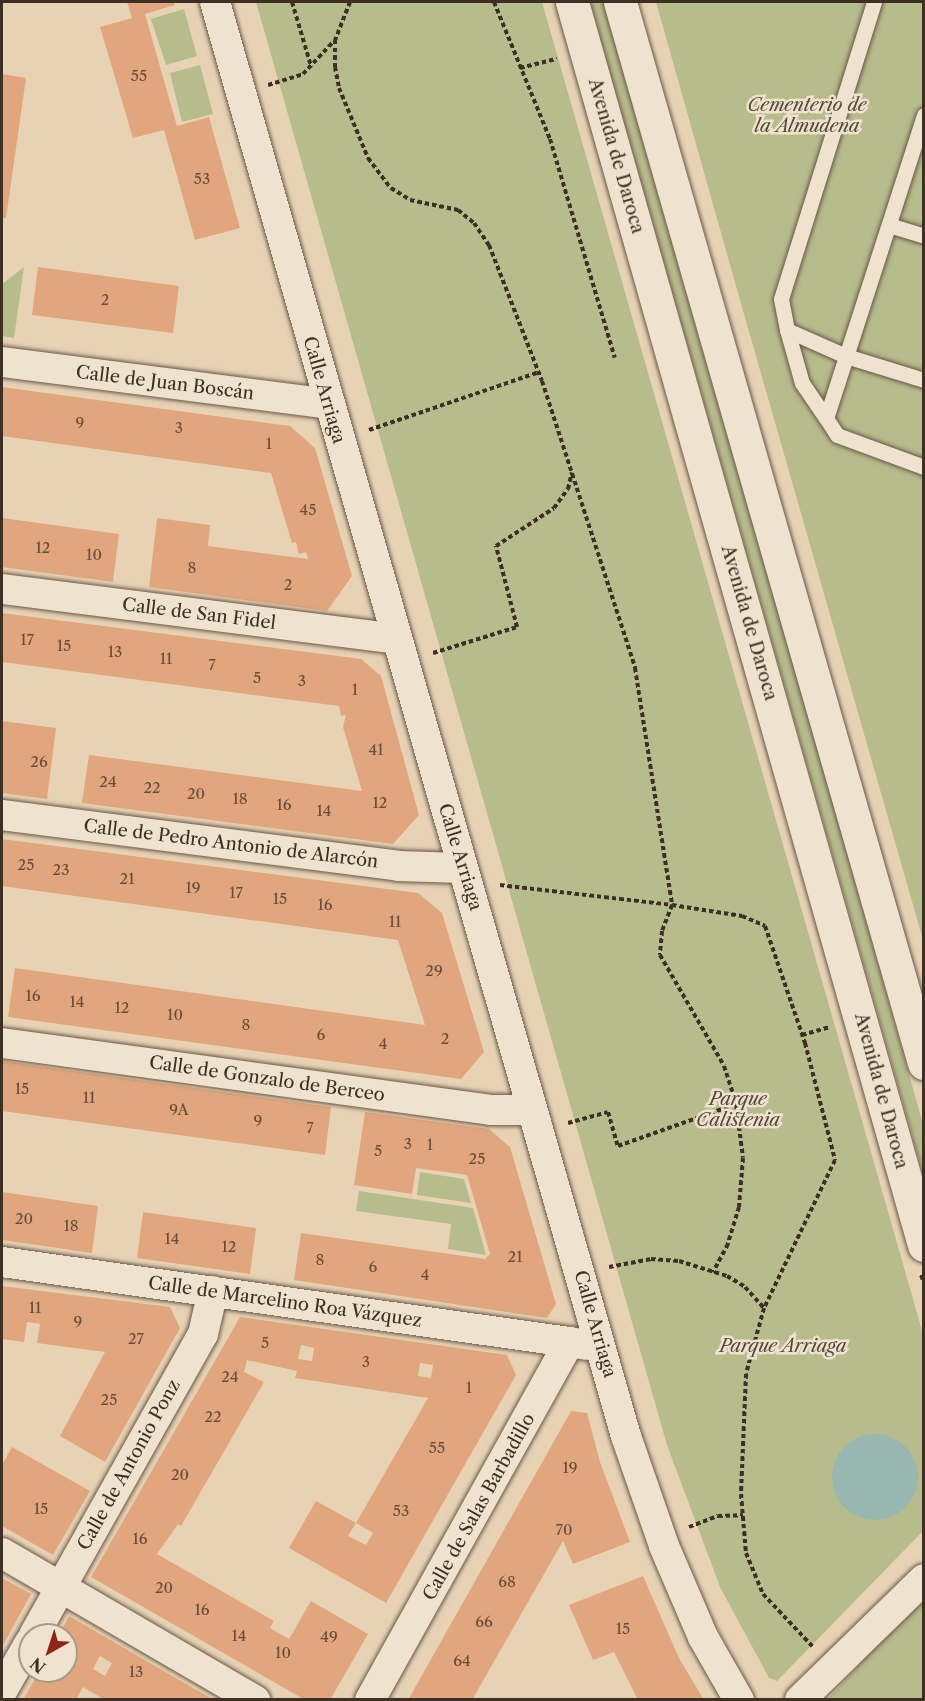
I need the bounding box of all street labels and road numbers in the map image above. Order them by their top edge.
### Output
street label: Avenida de Daroca [583,76,649,236]
street label: Calle Arriaga [298,334,350,446]
street label: Calle de Juan Boscán [75,361,255,405]
street label: Avenida de Daroca [716,543,782,703]
street label: Calle de San Fidel [121,594,277,634]
street label: Calle Arriaga [433,801,487,913]
street label: Calle de Pedro Antonio de Alarcón [82,815,380,873]
street label: Avenida de Daroca [850,1011,912,1171]
street label: Calle de Gonzalo de Berceo [148,1052,386,1106]
street label: Calle Arriaga [569,1268,621,1380]
street label: Calle de Marcelino Roa Vázquez [146,1272,424,1332]
street label: Calle de Antonio Ponz [73,1376,185,1554]
street label: Calle de Salas Barbadillo [418,1410,540,1604]

